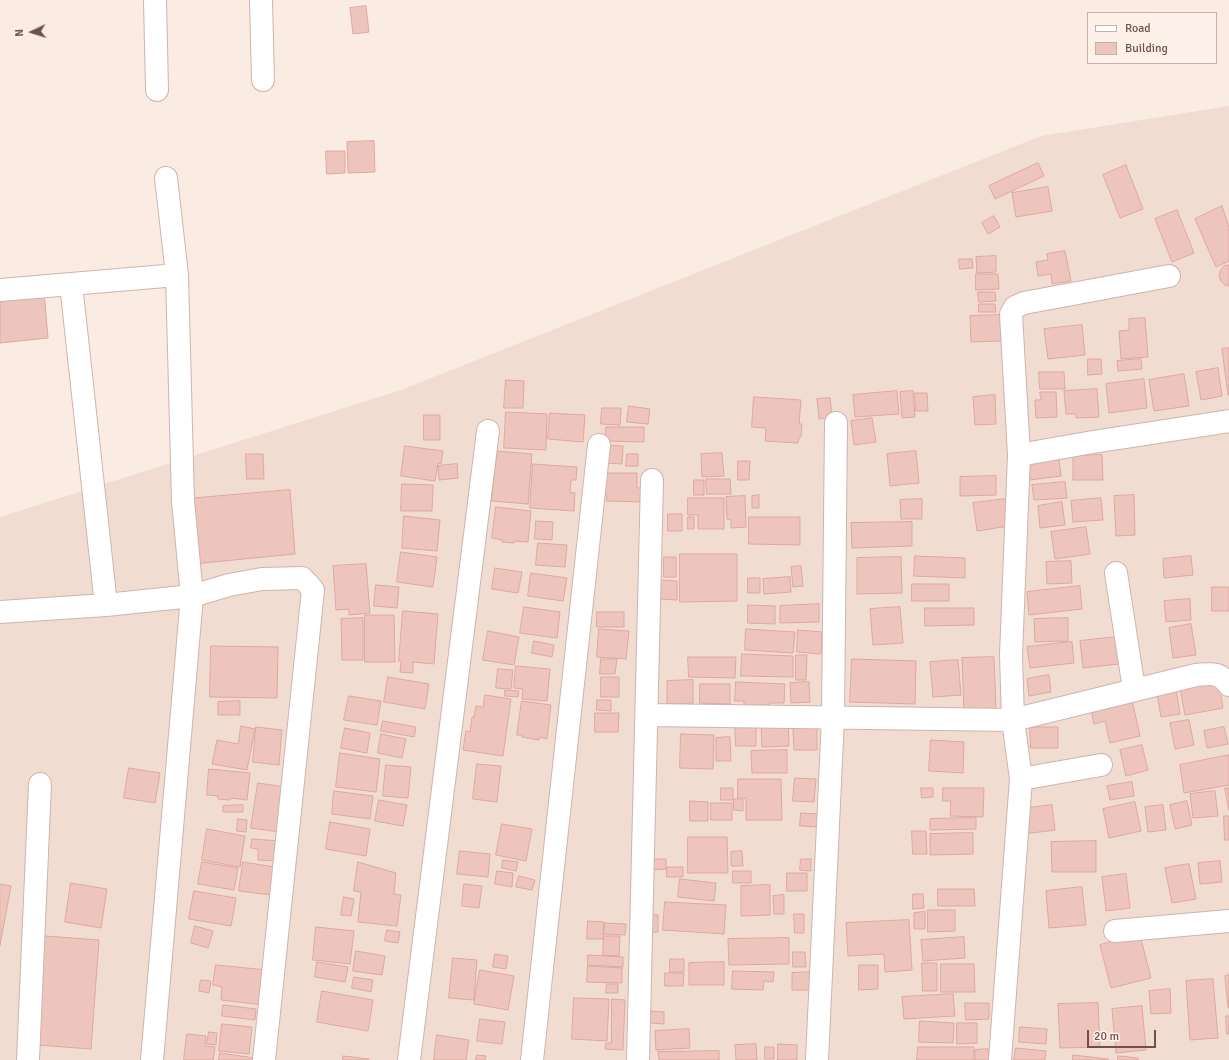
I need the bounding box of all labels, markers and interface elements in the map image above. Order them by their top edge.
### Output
north arrow [12,12,52,52]
legend [1087,12,1217,64]
text: Road [1125,21,1151,36]
text: N [13,29,26,37]
text: Building [1125,41,1168,56]
scale bar [1089,1022,1158,1048]
text: 20 m [1094,1029,1119,1044]

